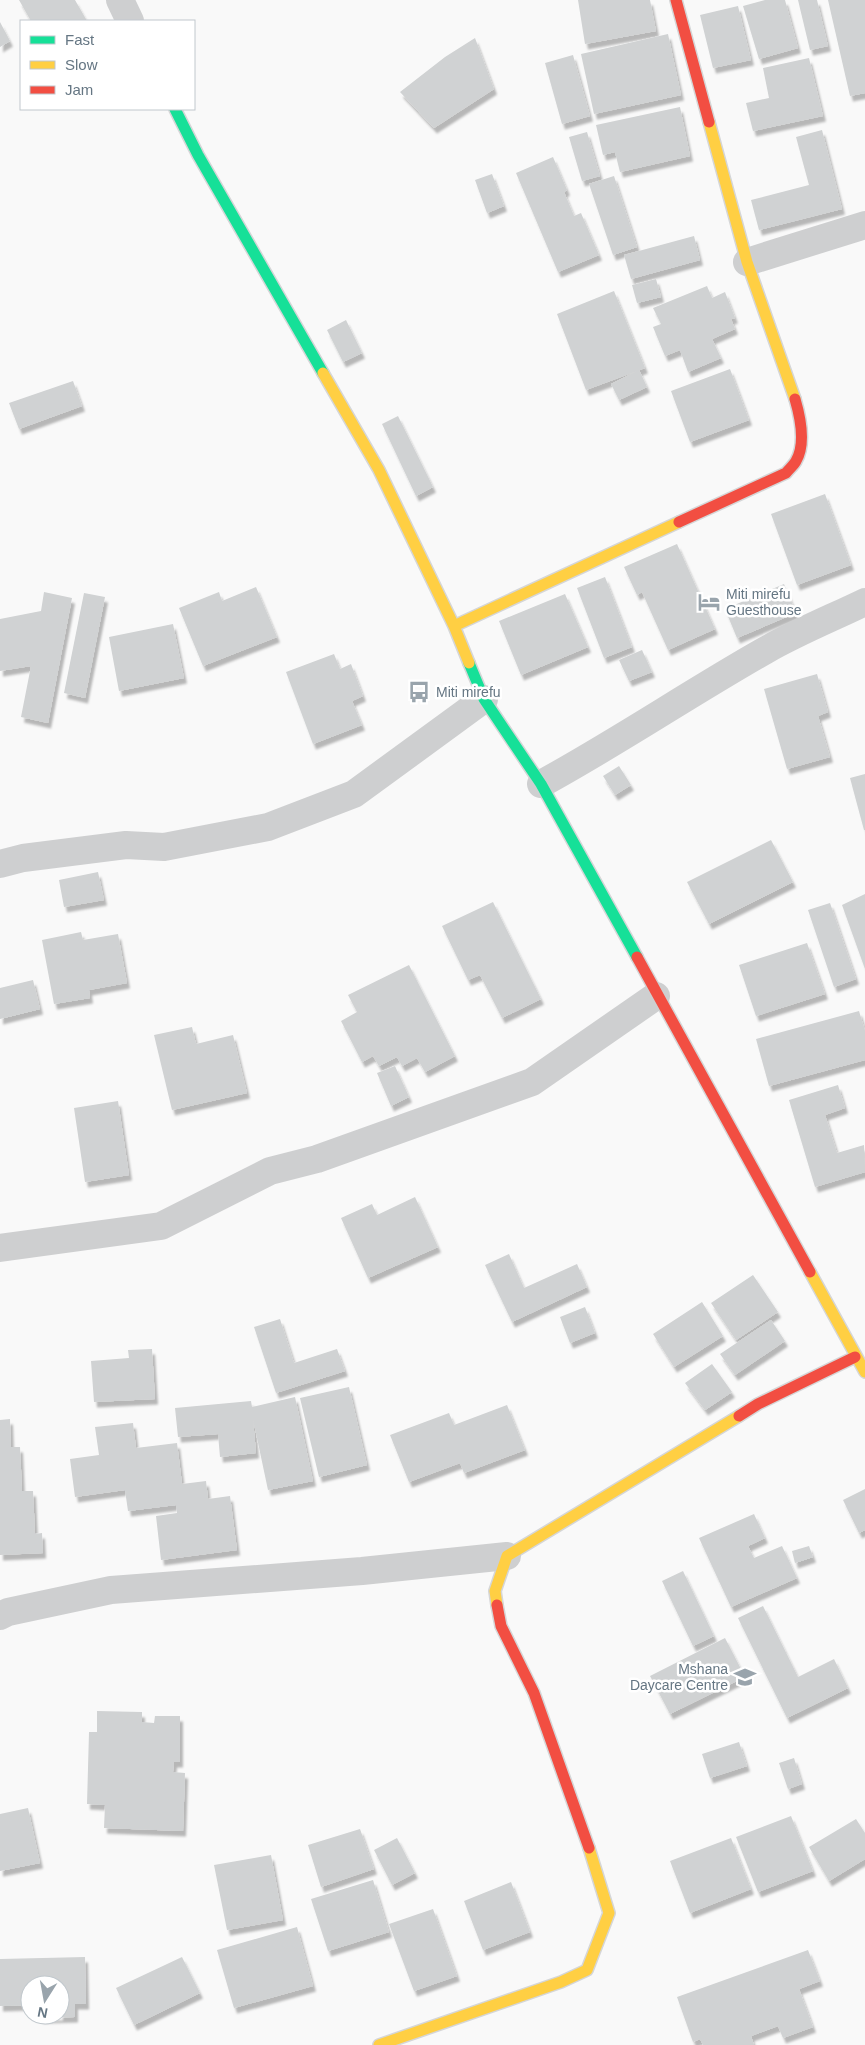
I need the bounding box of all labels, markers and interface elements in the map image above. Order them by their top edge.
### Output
legend [20,20,195,110]
text: Fast [65,31,95,48]
text: Slow [65,56,98,73]
text: Jam [65,81,93,98]
place label: Miti mirefu Guesthouse [726,586,802,618]
hotel icon: Miti mirefu Guesthouse [696,589,722,615]
bus stop icon: Miti mirefu [406,679,432,705]
place label: Miti mirefu [436,684,501,700]
place label: Mshana Daycare Centre [630,1661,728,1693]
school or university icon: Mshana Daycare Centre [732,1664,758,1690]
north arrow [20,1975,70,2025]
text: N [36,2004,49,2022]

